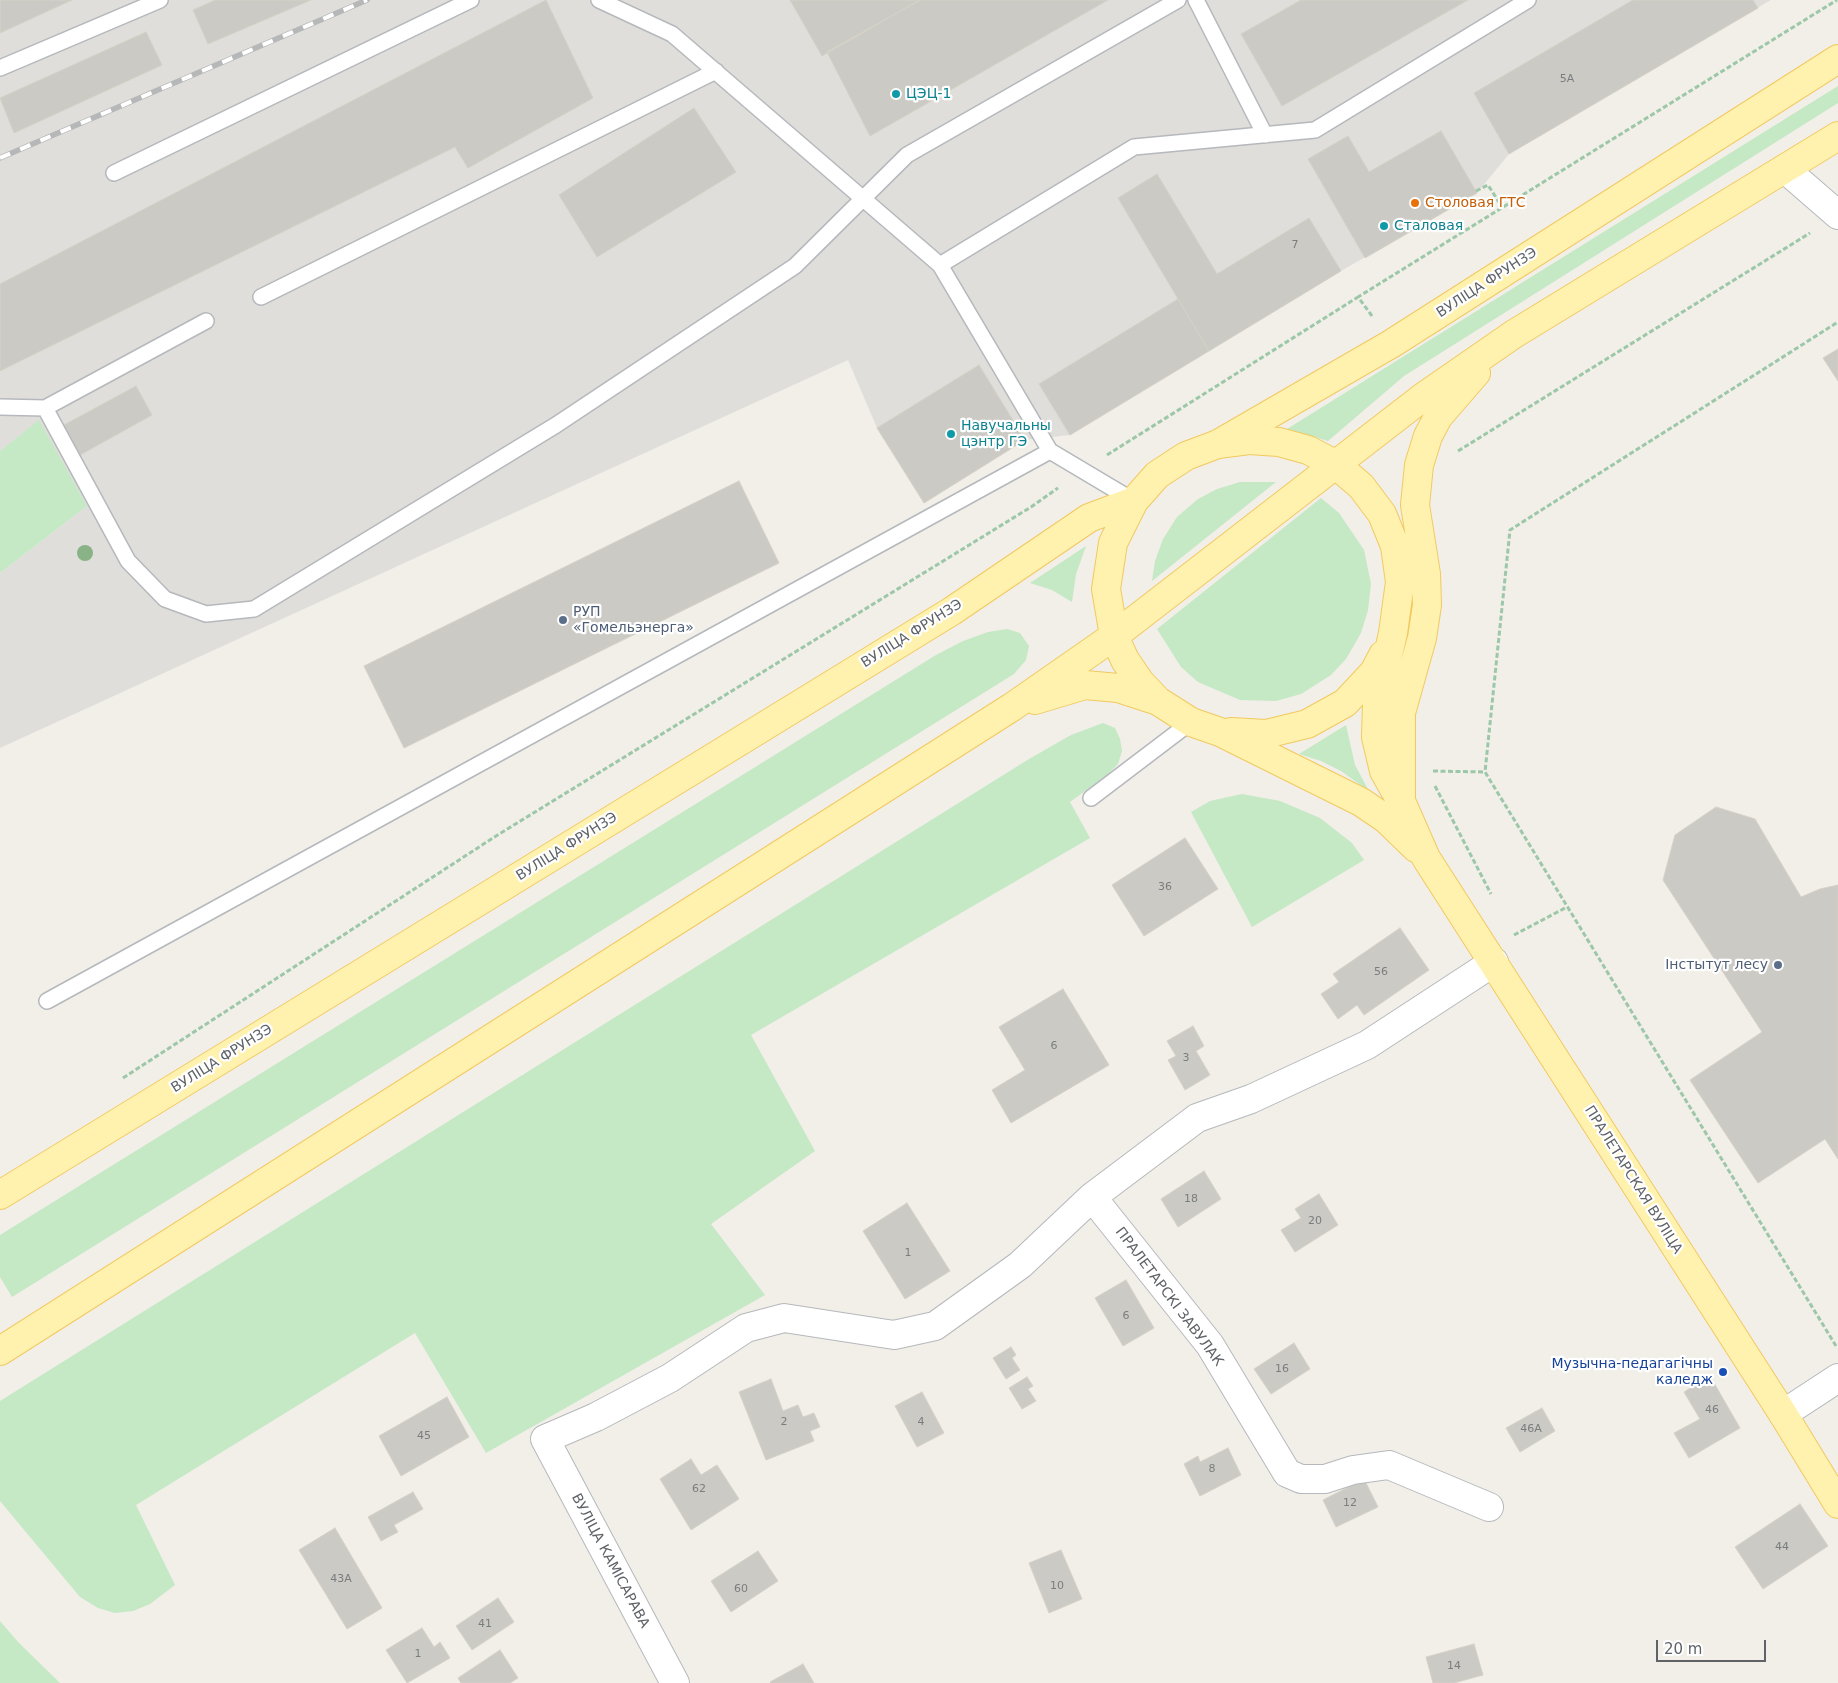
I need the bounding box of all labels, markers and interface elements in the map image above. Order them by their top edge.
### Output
house number: 5А [1560,72,1574,86]
place label: ЦЭЦ-1 [906,86,951,102]
marker: ЦЭЦ-1 [890,88,902,100]
place label: Столовая ГТС [1425,195,1526,211]
marker: Столовая ГТС [1409,197,1421,209]
place label: Сталовая [1394,218,1463,234]
marker: Сталовая [1378,220,1390,232]
house number: 7 [1292,238,1298,252]
street label: ВУЛІЦА ФРУНЗЭ [1434,244,1540,322]
place label: Навучальны цэнтр ГЭ [961,418,1051,451]
marker: Навучальны цэнтр ГЭ [945,428,957,440]
street label: ВУЛІЦА ФРУНЗЭ [858,596,966,672]
place label: РУП «Гомельэнерга» [573,604,694,636]
marker: РУП «Гомельэнерга» [557,614,569,626]
street label: ВУЛІЦА ФРУНЗЭ [513,809,621,885]
house number: 36 [1158,880,1172,894]
place label: Інстытут лесу [1665,957,1768,973]
marker: Інстытут лесу [1772,959,1784,971]
house number: 56 [1374,965,1388,979]
street label: ВУЛІЦА ФРУНЗЭ [168,1021,276,1097]
house number: 6 [1051,1039,1057,1053]
house number: 3 [1183,1051,1189,1065]
street label: ПРАЛЕТАРСКАЯ ВУЛІЦА [1581,1103,1685,1257]
house number: 18 [1184,1192,1198,1206]
house number: 20 [1308,1214,1322,1228]
street label: ПРАЛЕТАРСКІ ЗАВУЛАК [1111,1224,1227,1370]
house number: 1 [905,1246,911,1260]
house number: 6 [1123,1309,1129,1323]
place label: Музычна-педагагічны каледж [1551,1356,1713,1388]
house number: 16 [1275,1362,1289,1376]
marker: Музычна-педагагічны каледж [1717,1366,1729,1378]
house number: 46 [1705,1403,1719,1417]
house number: 2 [781,1415,787,1429]
house number: 4 [918,1415,924,1429]
house number: 46А [1520,1422,1542,1436]
house number: 45 [417,1429,431,1443]
house number: 8 [1209,1462,1215,1476]
house number: 62 [692,1482,706,1496]
street label: ВУЛІЦА КАМІСАРАВА [567,1491,653,1631]
house number: 12 [1343,1496,1357,1510]
house number: 44 [1775,1540,1789,1554]
house number: 43А [330,1572,352,1586]
house number: 10 [1050,1579,1064,1593]
house number: 60 [734,1582,748,1596]
house number: 41 [478,1617,492,1631]
scale bar [1658,1630,1768,1662]
text: 20 m [1664,1640,1702,1658]
house number: 1 [415,1647,421,1661]
house number: 14 [1447,1659,1461,1673]

